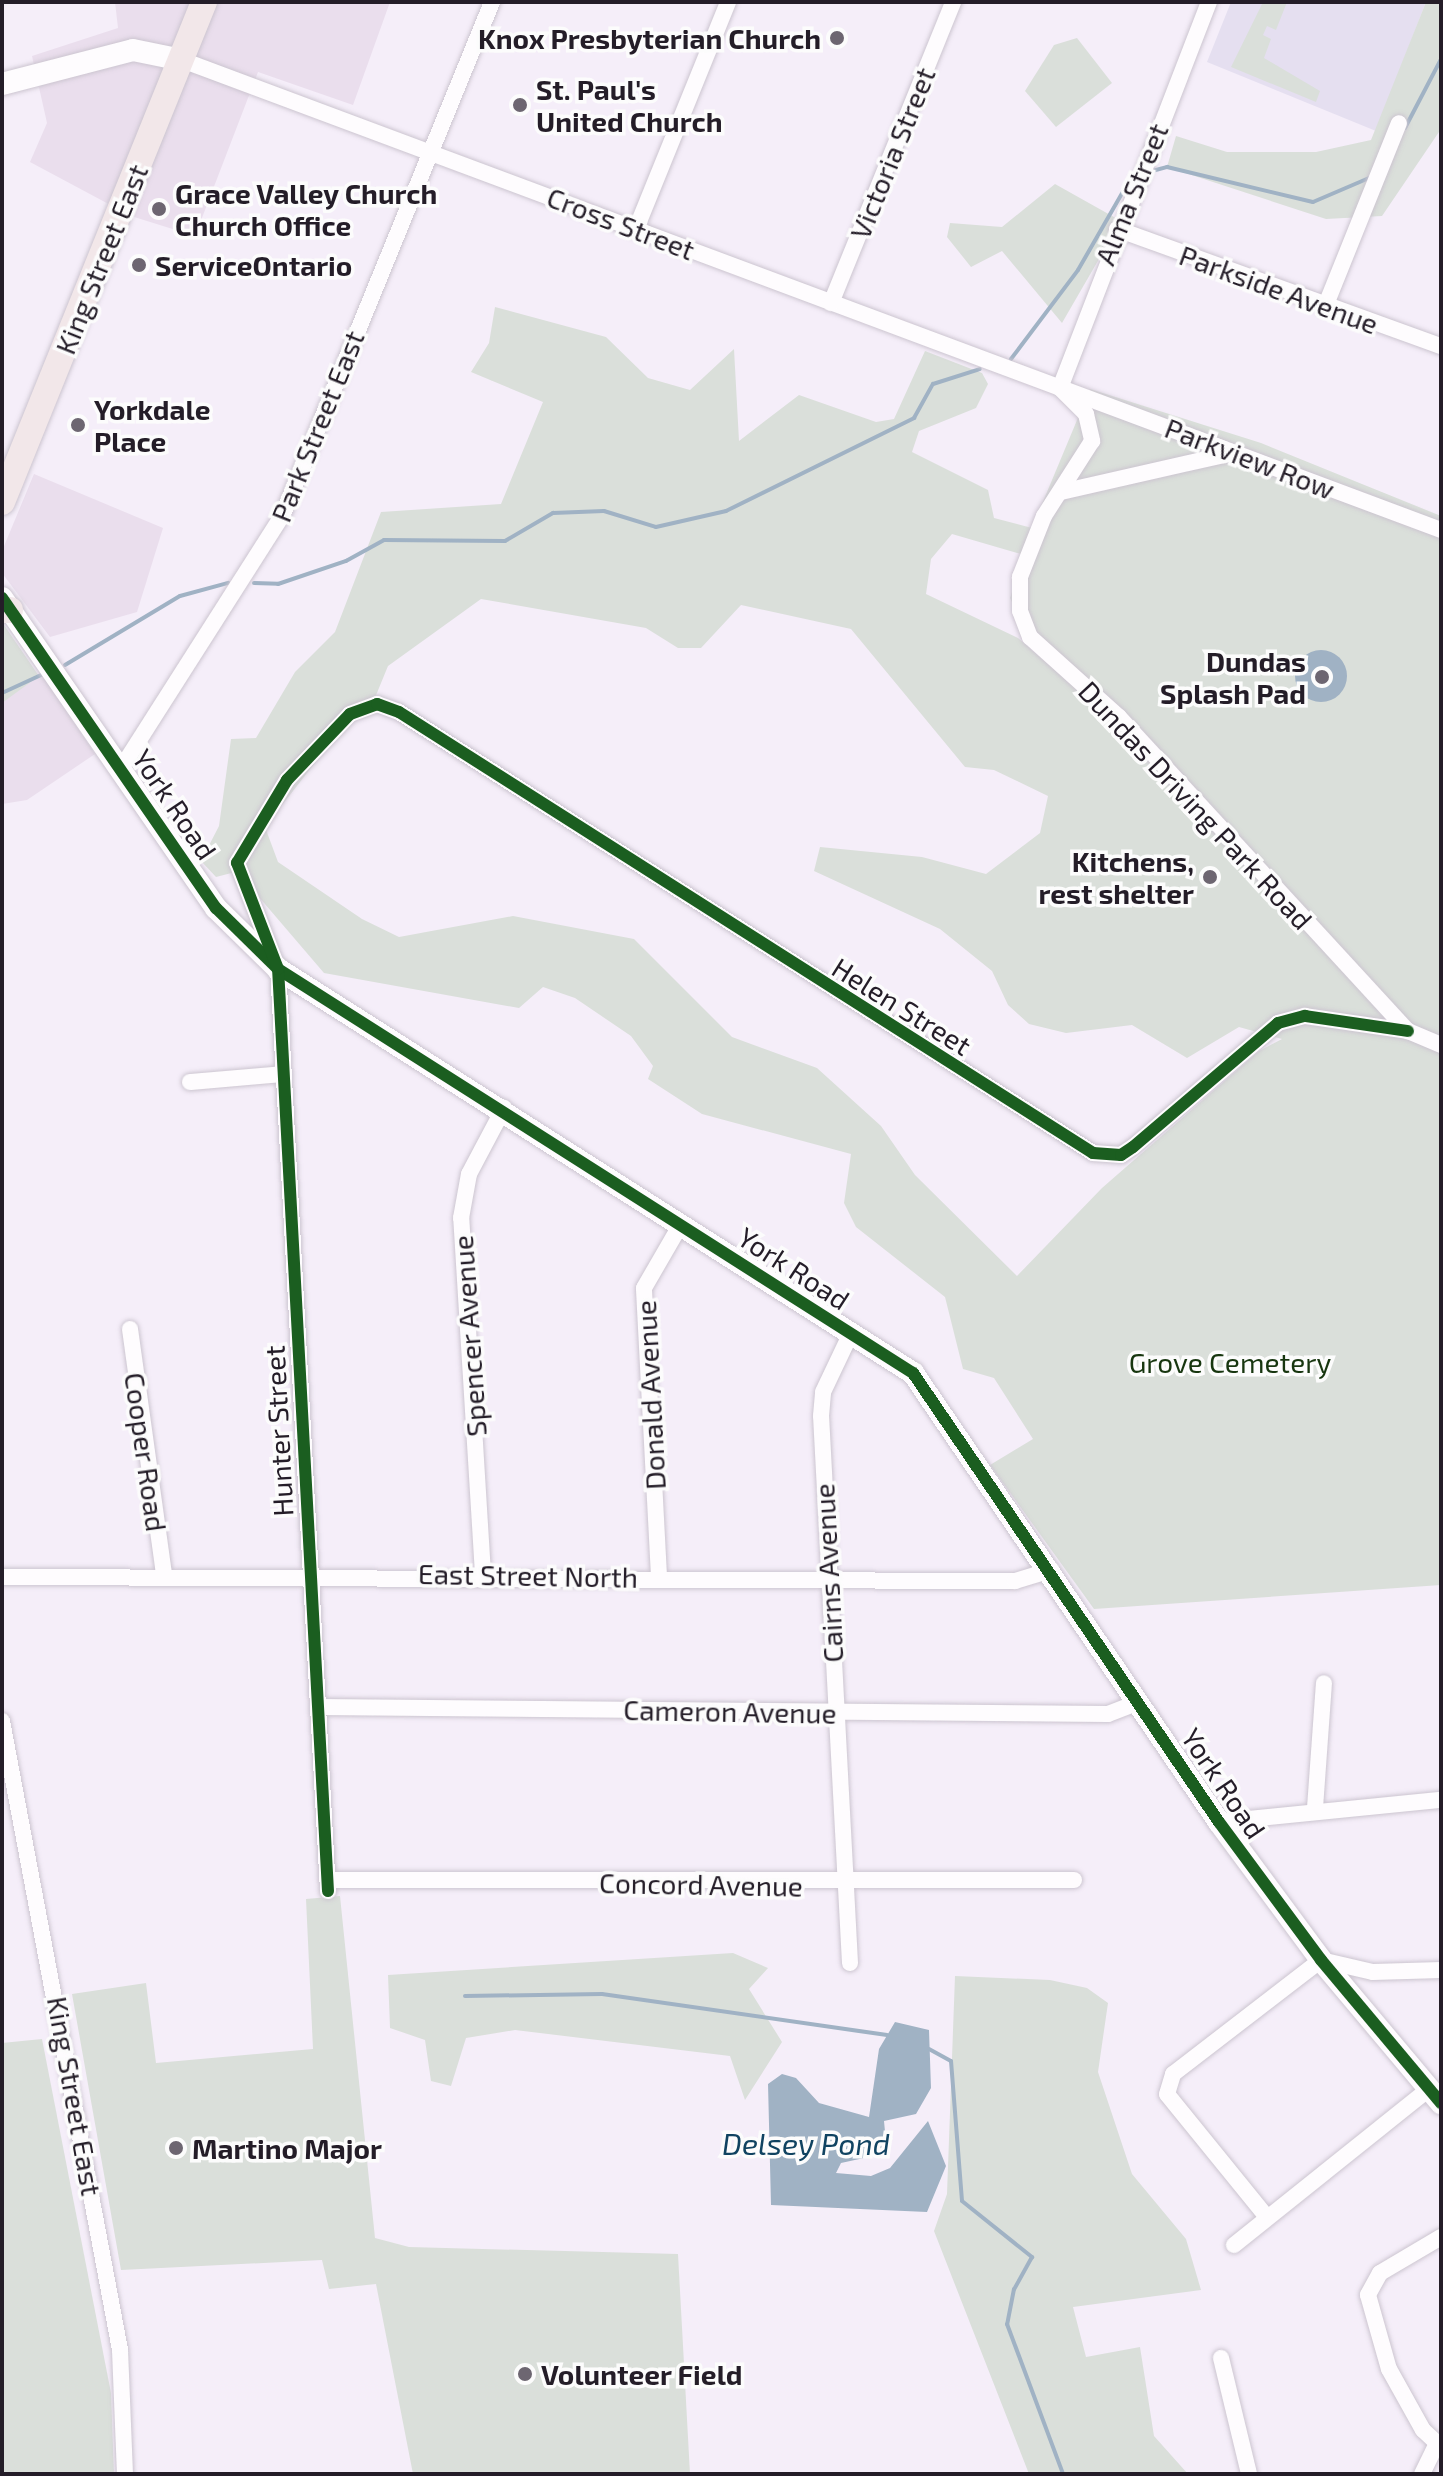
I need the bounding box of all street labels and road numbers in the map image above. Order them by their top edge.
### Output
street label: Victoria Street [842,62,942,244]
street label: Alma Street [1087,118,1175,270]
street label: King Street East [48,159,154,359]
street label: Cross Street [543,180,699,266]
street label: Parkside Avenue [1175,237,1383,341]
street label: Park Street East [263,325,371,527]
street label: Parkview Row [1160,410,1340,506]
street label: Dundas Driving Park Road [1072,674,1320,936]
street label: York Road [126,742,224,866]
street label: Helen Street [826,950,978,1062]
street label: York Road [732,1220,856,1316]
street label: Spencer Avenue [445,1234,493,1438]
street label: Donald Avenue [628,1299,672,1491]
street label: Hunter Street [257,1344,299,1518]
street label: Cooper Road [118,1370,174,1534]
street label: Cairns Avenue [807,1482,849,1664]
street label: East Street North [418,1556,638,1594]
street label: Cameron Avenue [623,1692,837,1730]
street label: York Road [1175,1721,1273,1845]
street label: Concord Avenue [598,1865,804,1903]
street label: King Street East [41,1994,109,2198]

